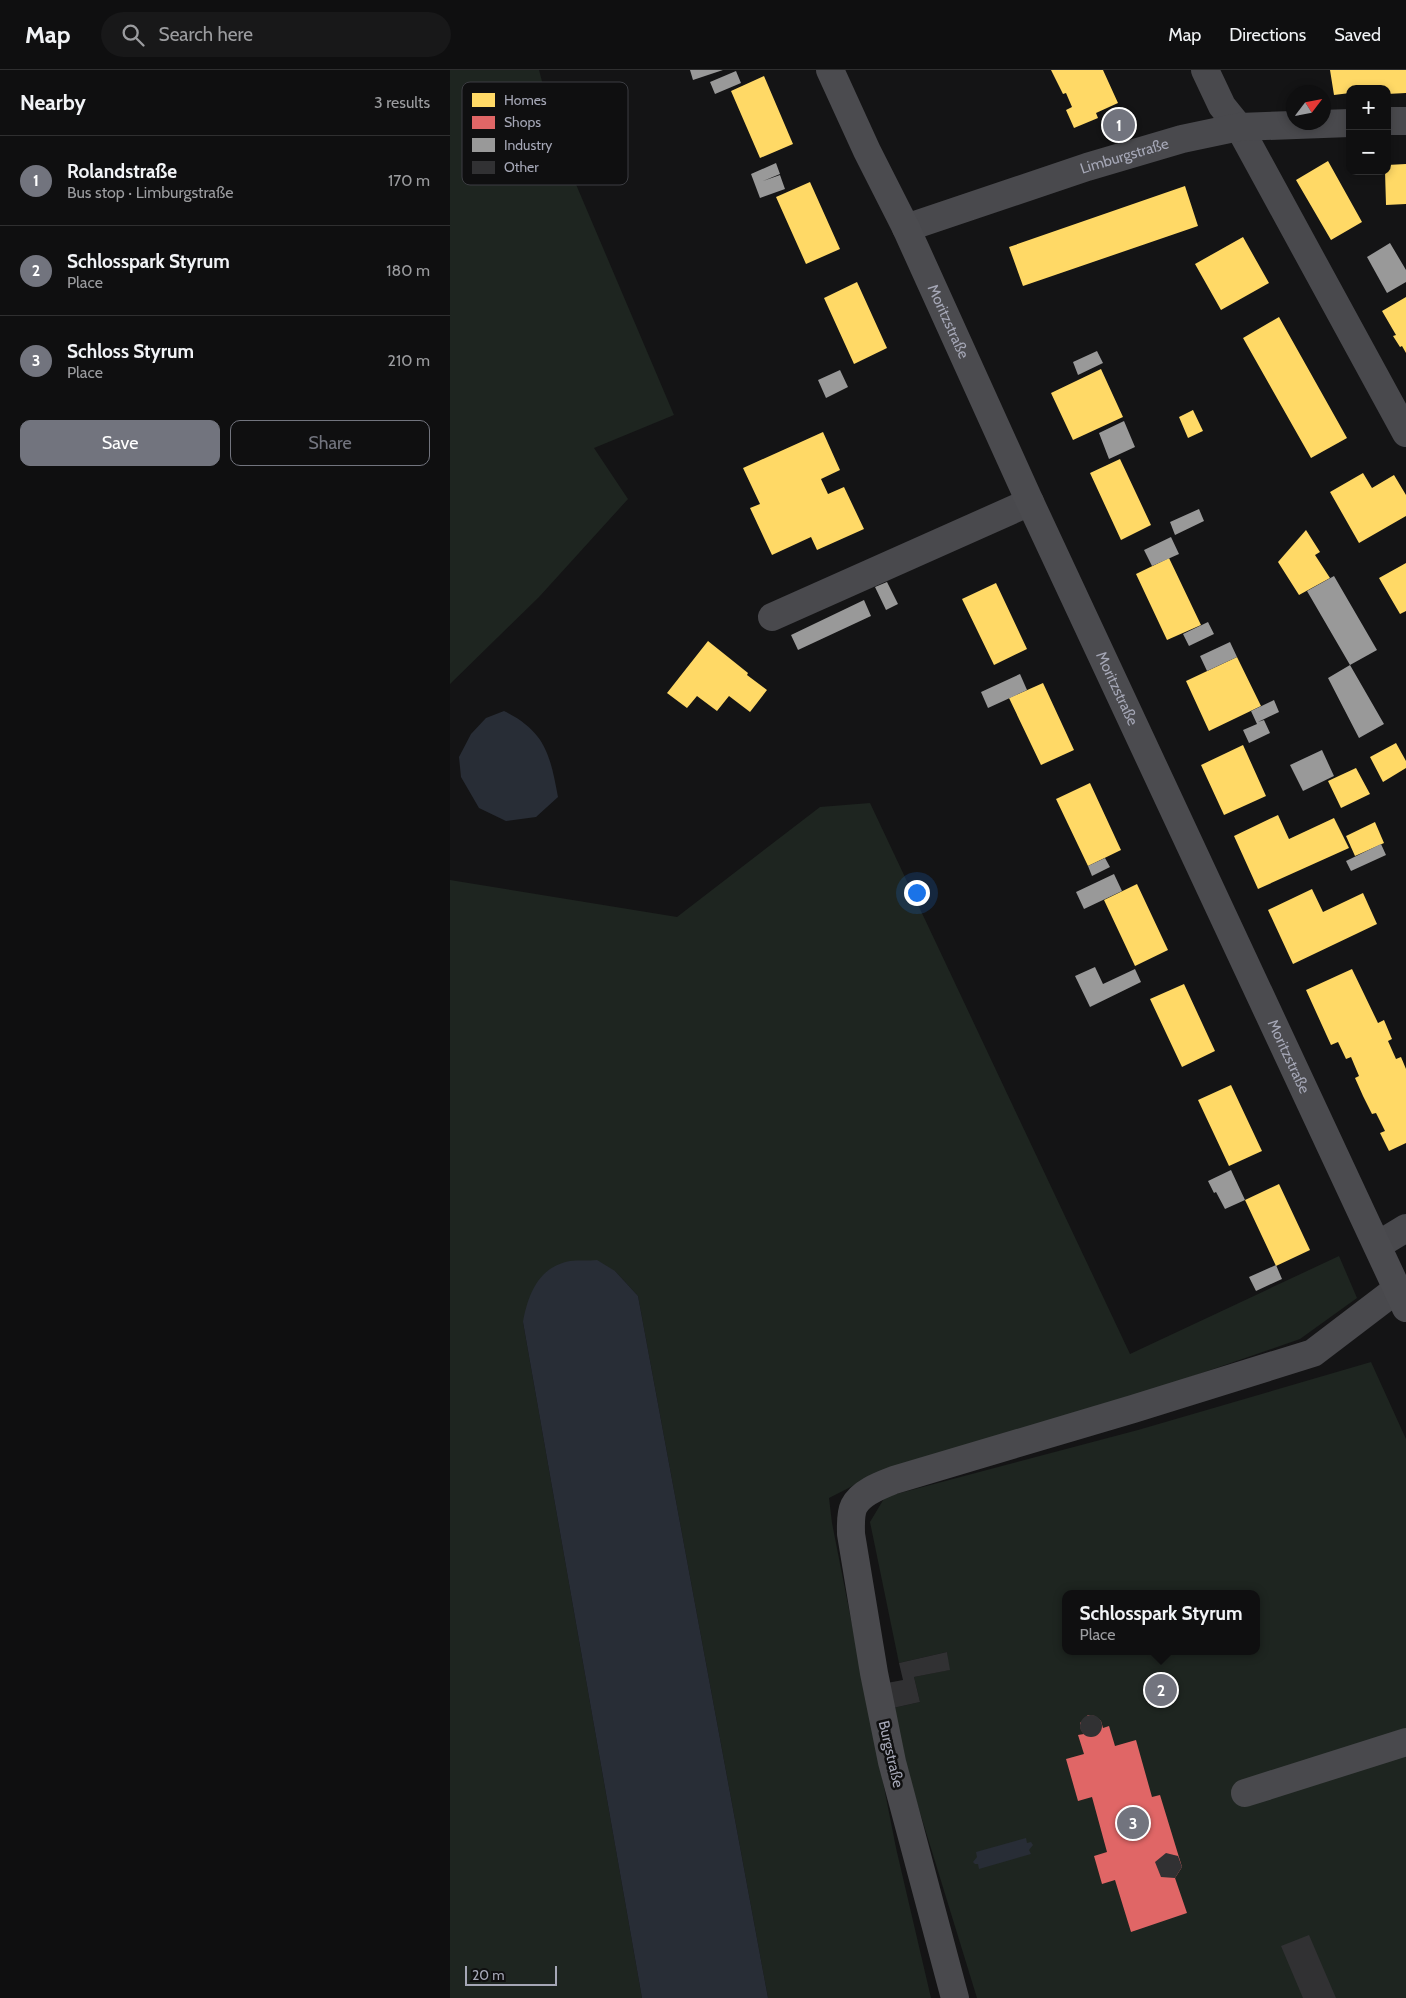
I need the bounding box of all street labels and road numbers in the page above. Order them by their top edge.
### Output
street label: Limburgstraße [1078,134,1171,178]
street label: Moritzstraße [924,281,973,362]
street label: Moritzstraße [1092,649,1142,729]
street label: Moritzstraße [1264,1017,1314,1097]
street label: Burgstraße [875,1719,908,1790]

